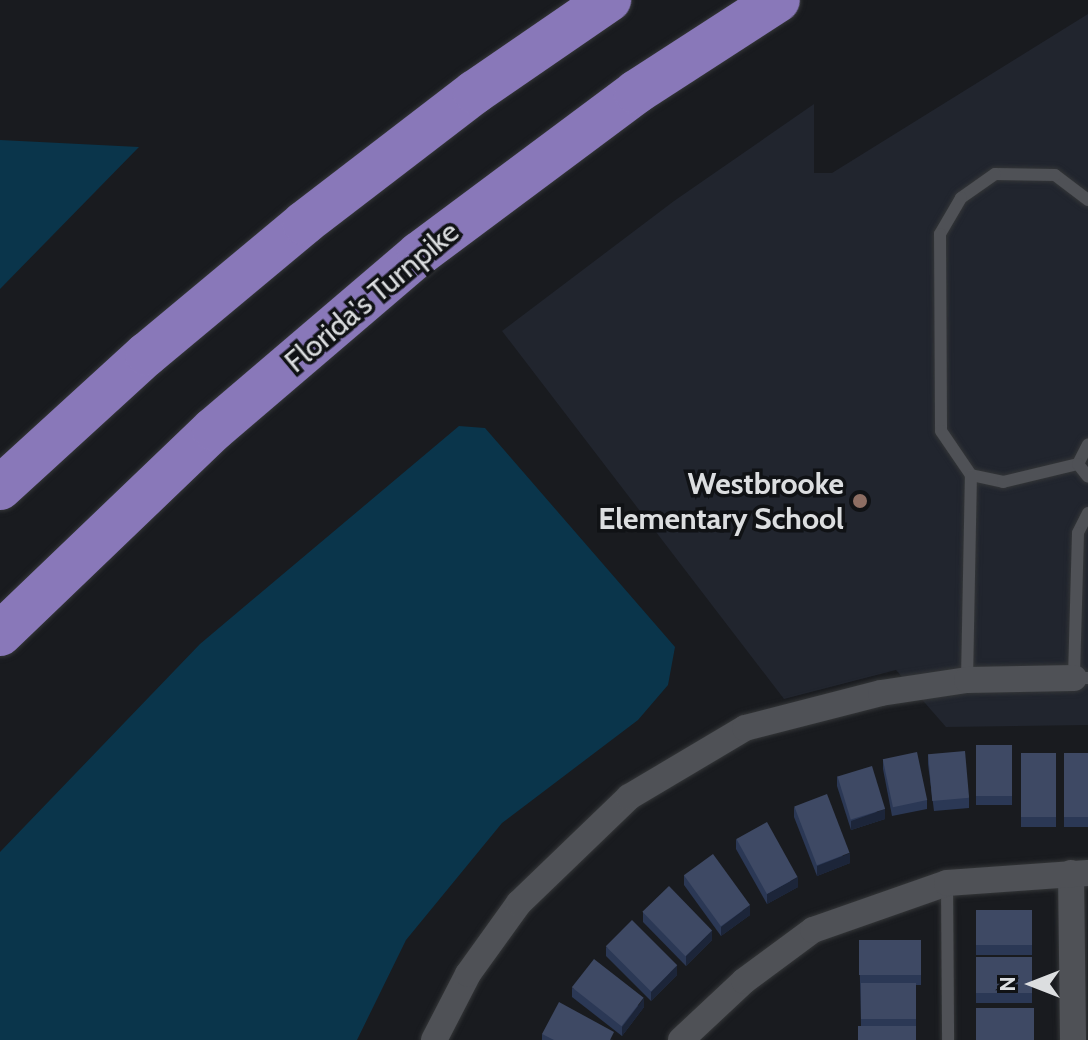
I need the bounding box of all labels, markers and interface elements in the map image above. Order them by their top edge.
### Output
street label: Florida's Turnpike [278,214,466,380]
place label: Westbrooke Elementary School [598,466,844,536]
marker: Westbrooke Elementary School [851,492,869,510]
north arrow [992,944,1072,1024]
text: N [994,976,1021,992]

